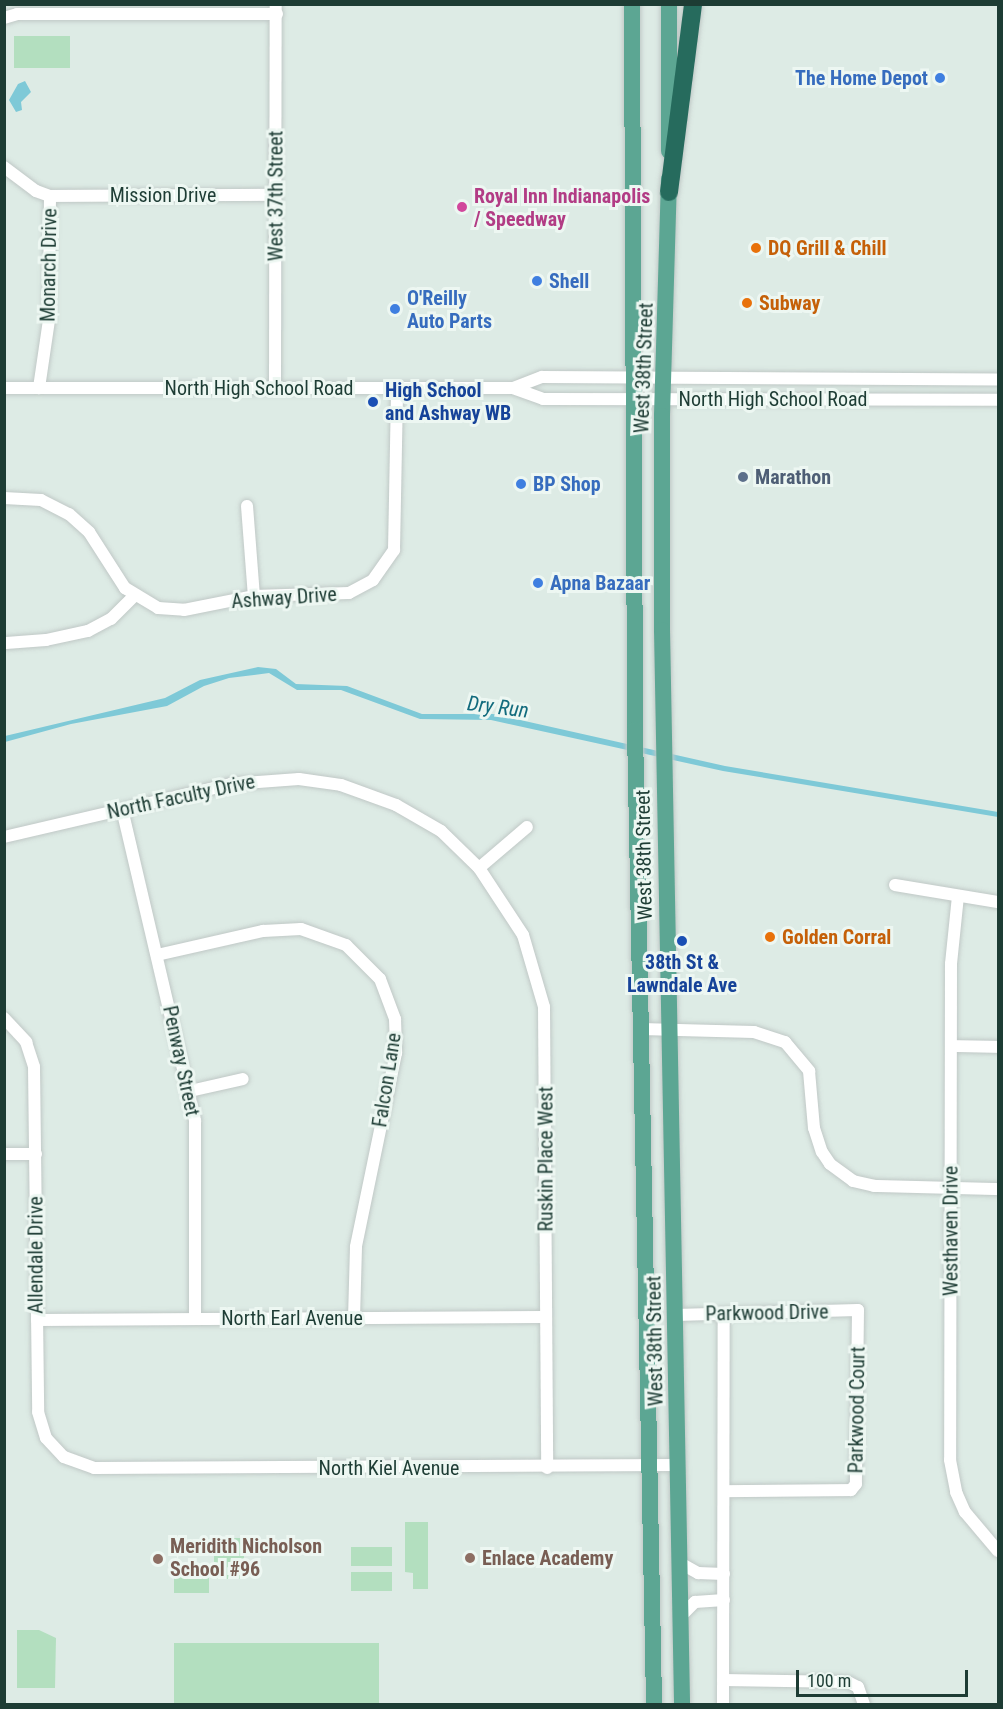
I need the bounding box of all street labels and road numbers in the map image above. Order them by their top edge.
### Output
street label: West 37th Street [264,131,288,261]
street label: Mission Drive [110,183,216,207]
street label: Monarch Drive [36,208,62,322]
street label: West 38th Street [630,302,658,434]
street label: North High School Road [165,376,353,400]
street label: North High School Road [679,387,867,411]
street label: Ashway Drive [231,582,337,614]
street label: North Faculty Drive [105,770,257,824]
street label: West 38th Street [631,789,657,921]
street label: Penway Street [158,1004,204,1118]
street label: Falcon Lane [368,1031,406,1129]
street label: Ruskin Place West [534,1086,558,1232]
street label: Westhaven Drive [939,1166,963,1296]
street label: Allendale Drive [24,1196,48,1314]
street label: West 38th Street [642,1275,668,1407]
street label: Parkwood Drive [705,1300,829,1326]
street label: North Earl Avenue [221,1306,363,1330]
street label: Parkwood Court [844,1346,870,1474]
street label: North Kiel Avenue [319,1456,459,1480]

